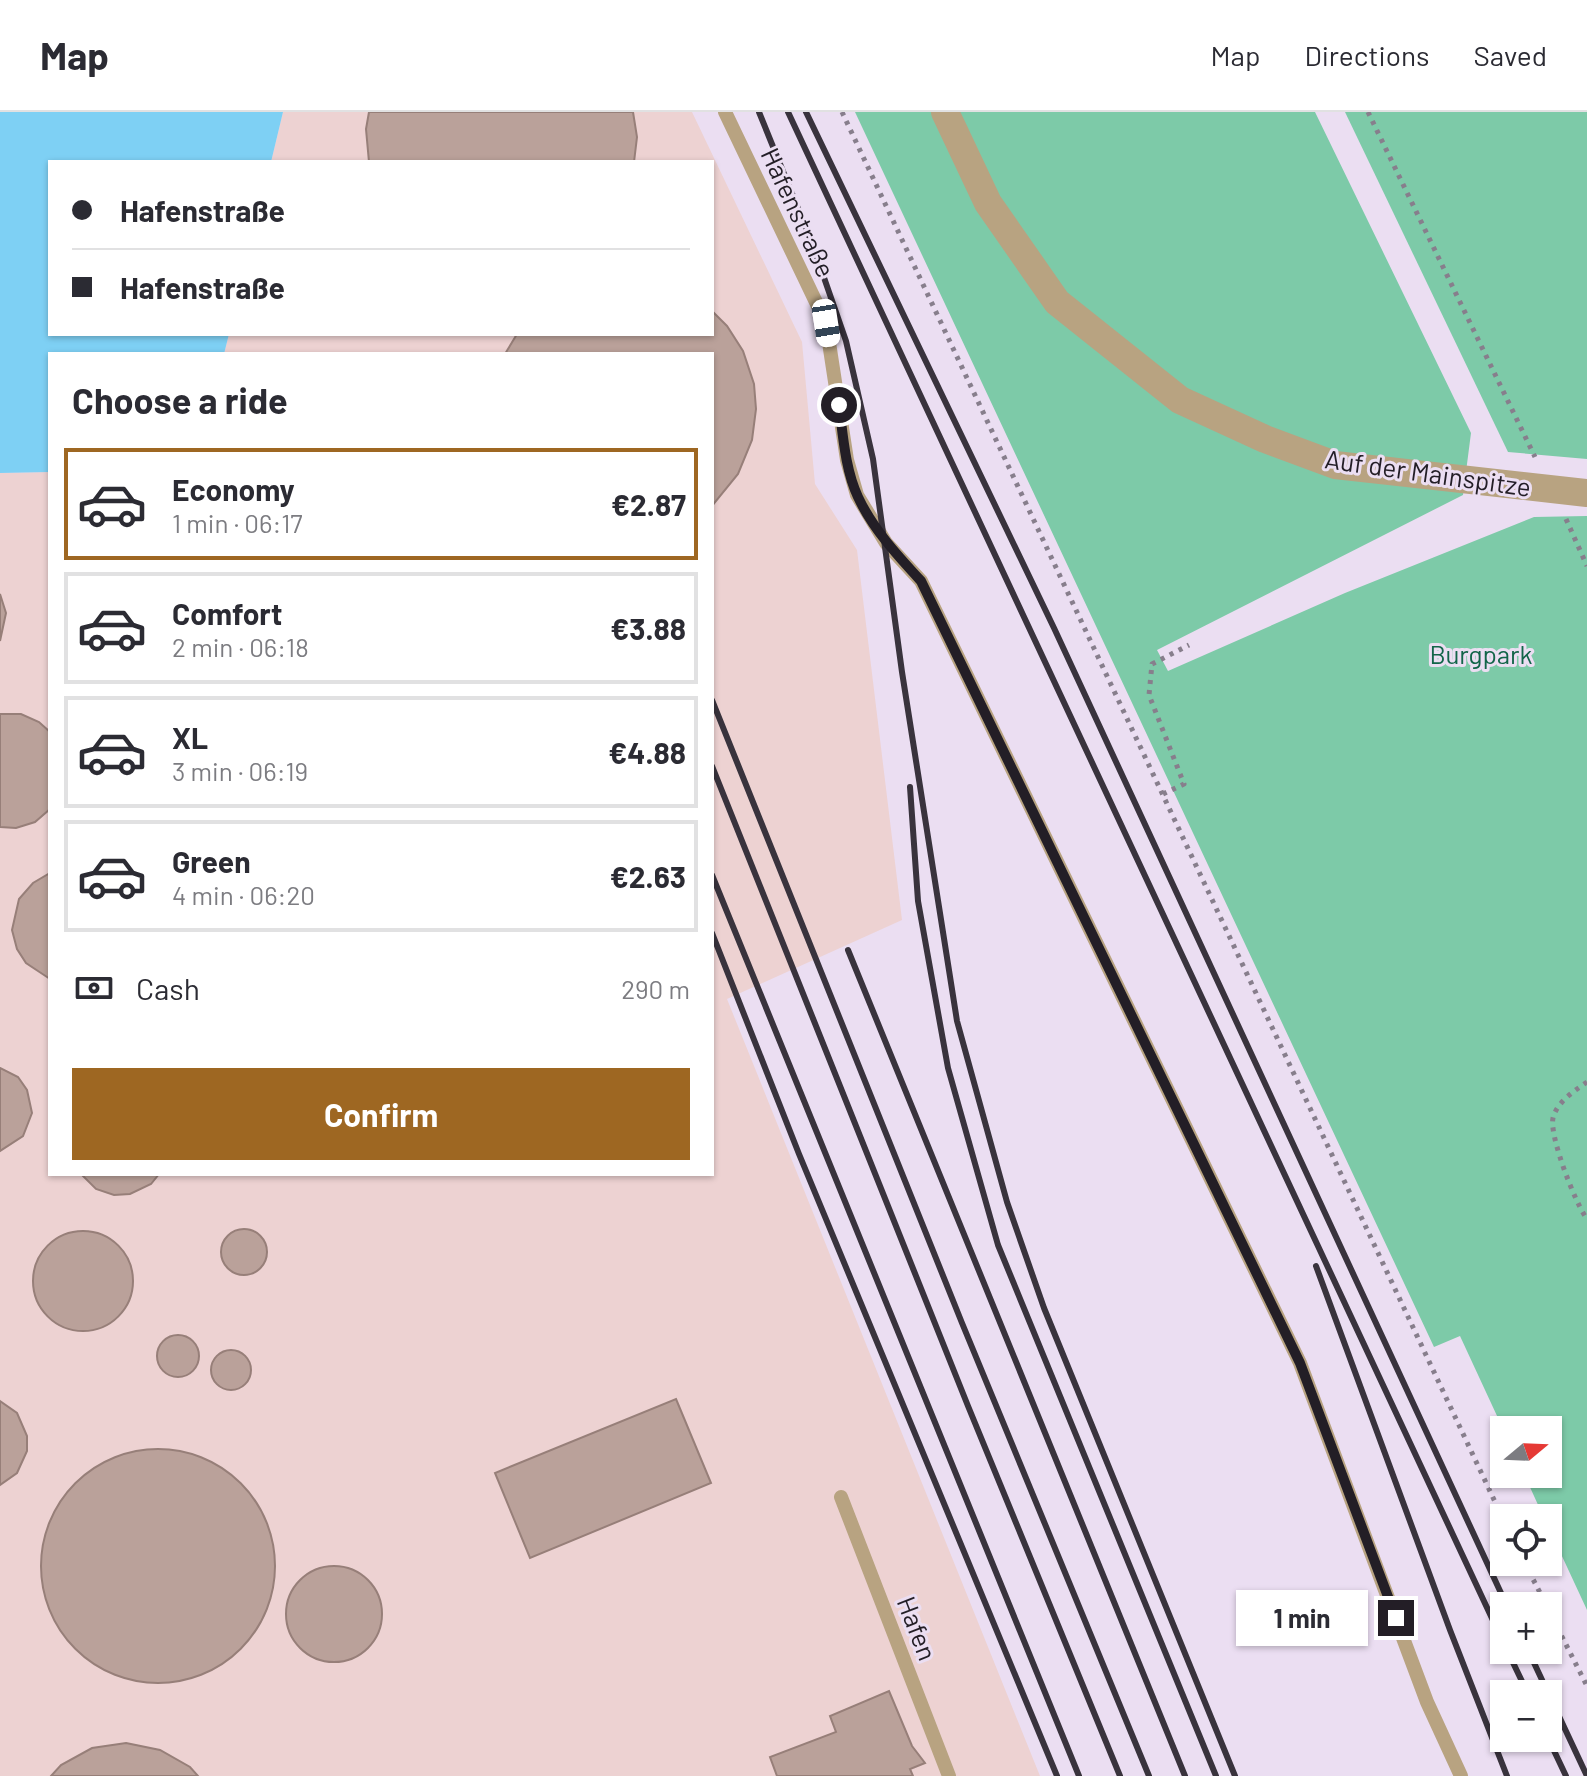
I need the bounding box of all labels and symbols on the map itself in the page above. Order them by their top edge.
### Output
street label: Hafenstraße [756,142,842,282]
car [810,297,842,349]
route start [821,387,857,423]
street label: Auf der Mainspitze [1323,442,1533,502]
park label: Burgpark [1429,638,1533,669]
north arrow [1490,1416,1562,1488]
callout: 1 min [1236,1590,1368,1646]
street label: Hafen [892,1592,944,1664]
route end [1378,1600,1414,1636]

